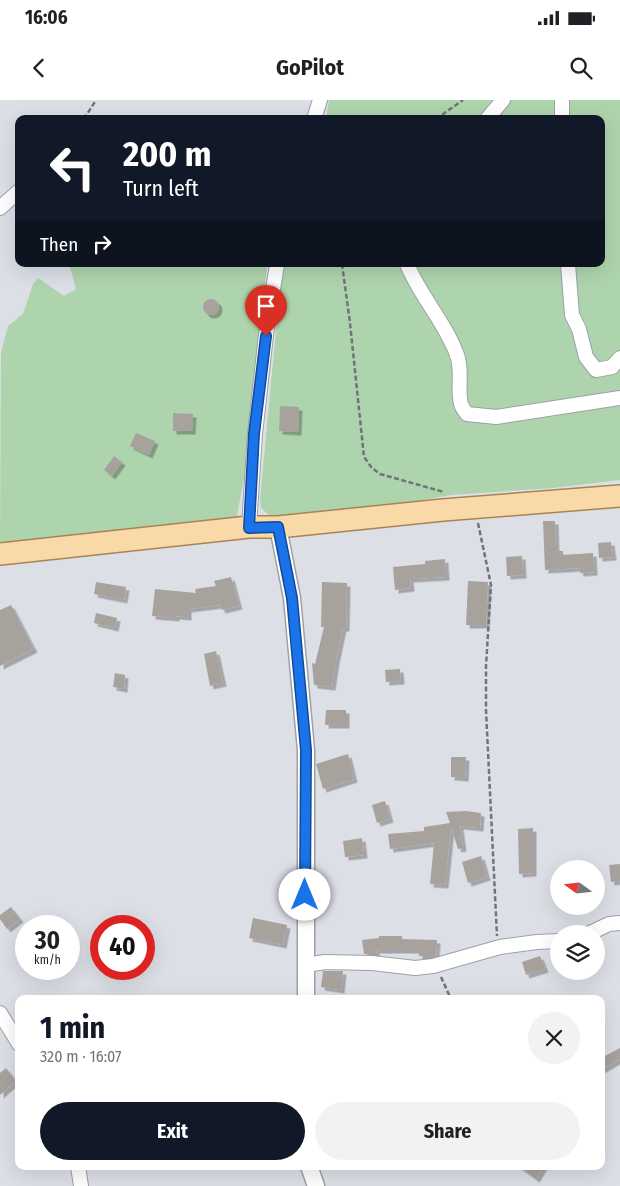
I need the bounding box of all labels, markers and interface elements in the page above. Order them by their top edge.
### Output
text: 16:06 [25,6,68,29]
icon: back [25,54,53,82]
text: GoPilot [276,54,344,81]
icon: search [567,54,595,82]
text: 200 m [123,133,211,175]
icon: left [40,135,105,200]
text: Turn left [123,175,199,202]
icon: right [88,230,116,258]
text: Then [40,233,78,256]
pin [245,285,287,336]
icon: arrive [252,292,280,320]
north arrow [550,860,605,915]
map controls [550,860,605,980]
position arrow [278,868,330,920]
speed limit sign: 40 [90,915,155,980]
button: layers [550,925,605,980]
text: 30 [35,926,60,956]
text: km/h [34,953,61,967]
text: 1 min [40,1010,105,1046]
button: close [528,1012,580,1064]
text: 320 m · 16:07 [40,1047,122,1066]
button: Exit [40,1102,305,1160]
button: Share [315,1102,580,1160]

